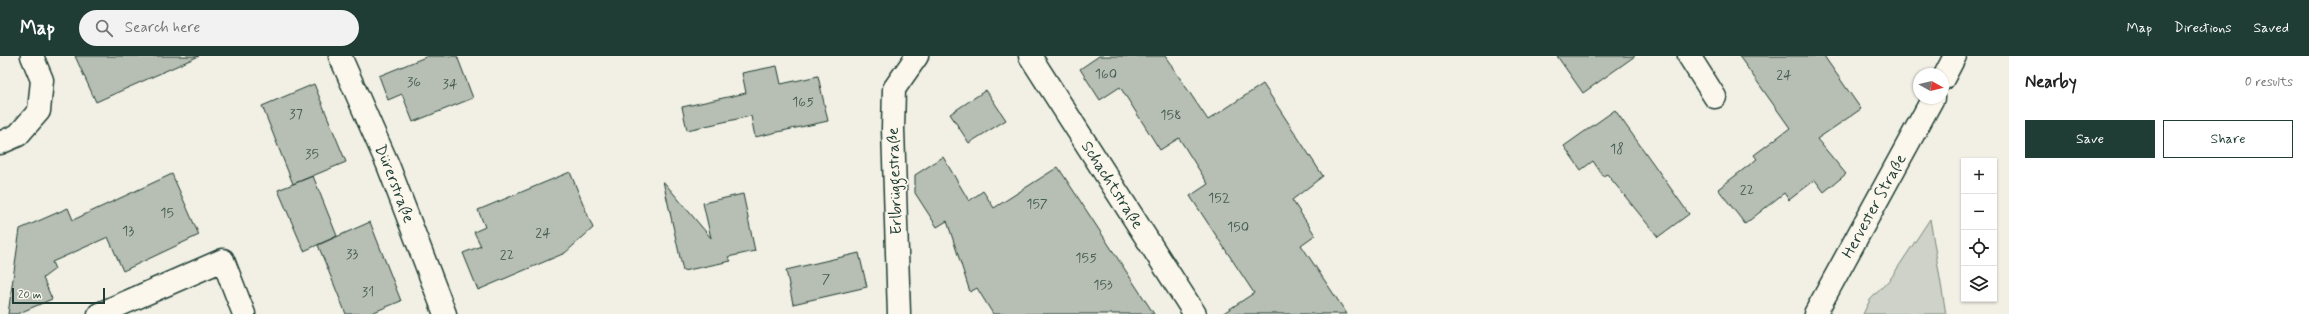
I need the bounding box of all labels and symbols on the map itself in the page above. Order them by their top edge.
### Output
house number: 160 [1095,65,1117,83]
house number: 24 [1776,66,1792,84]
north arrow [1913,68,1949,104]
house number: 36 [407,73,421,91]
house number: 34 [443,75,458,93]
house number: 165 [792,93,814,111]
house number: 37 [289,105,303,123]
house number: 158 [1160,106,1182,124]
street label: Erlbrüggestraße [883,127,908,235]
street label: Schachtstraße [1076,137,1148,233]
house number: 18 [1610,140,1624,158]
street label: Dürerstraße [370,141,420,226]
house number: 35 [305,145,319,163]
street label: Hervester Straße [1837,150,1911,262]
house number: 22 [1740,181,1754,199]
house number: 152 [1208,189,1230,207]
house number: 157 [1026,195,1048,213]
house number: 15 [160,204,174,222]
house number: 150 [1227,218,1249,236]
house number: 13 [122,222,134,240]
house number: 24 [535,224,551,242]
house number: 33 [346,245,358,263]
house number: 22 [500,246,514,264]
house number: 155 [1075,249,1097,267]
house number: 7 [822,270,831,288]
house number: 153 [1093,276,1113,294]
house number: 31 [362,283,374,301]
scale bar [12,286,105,305]

